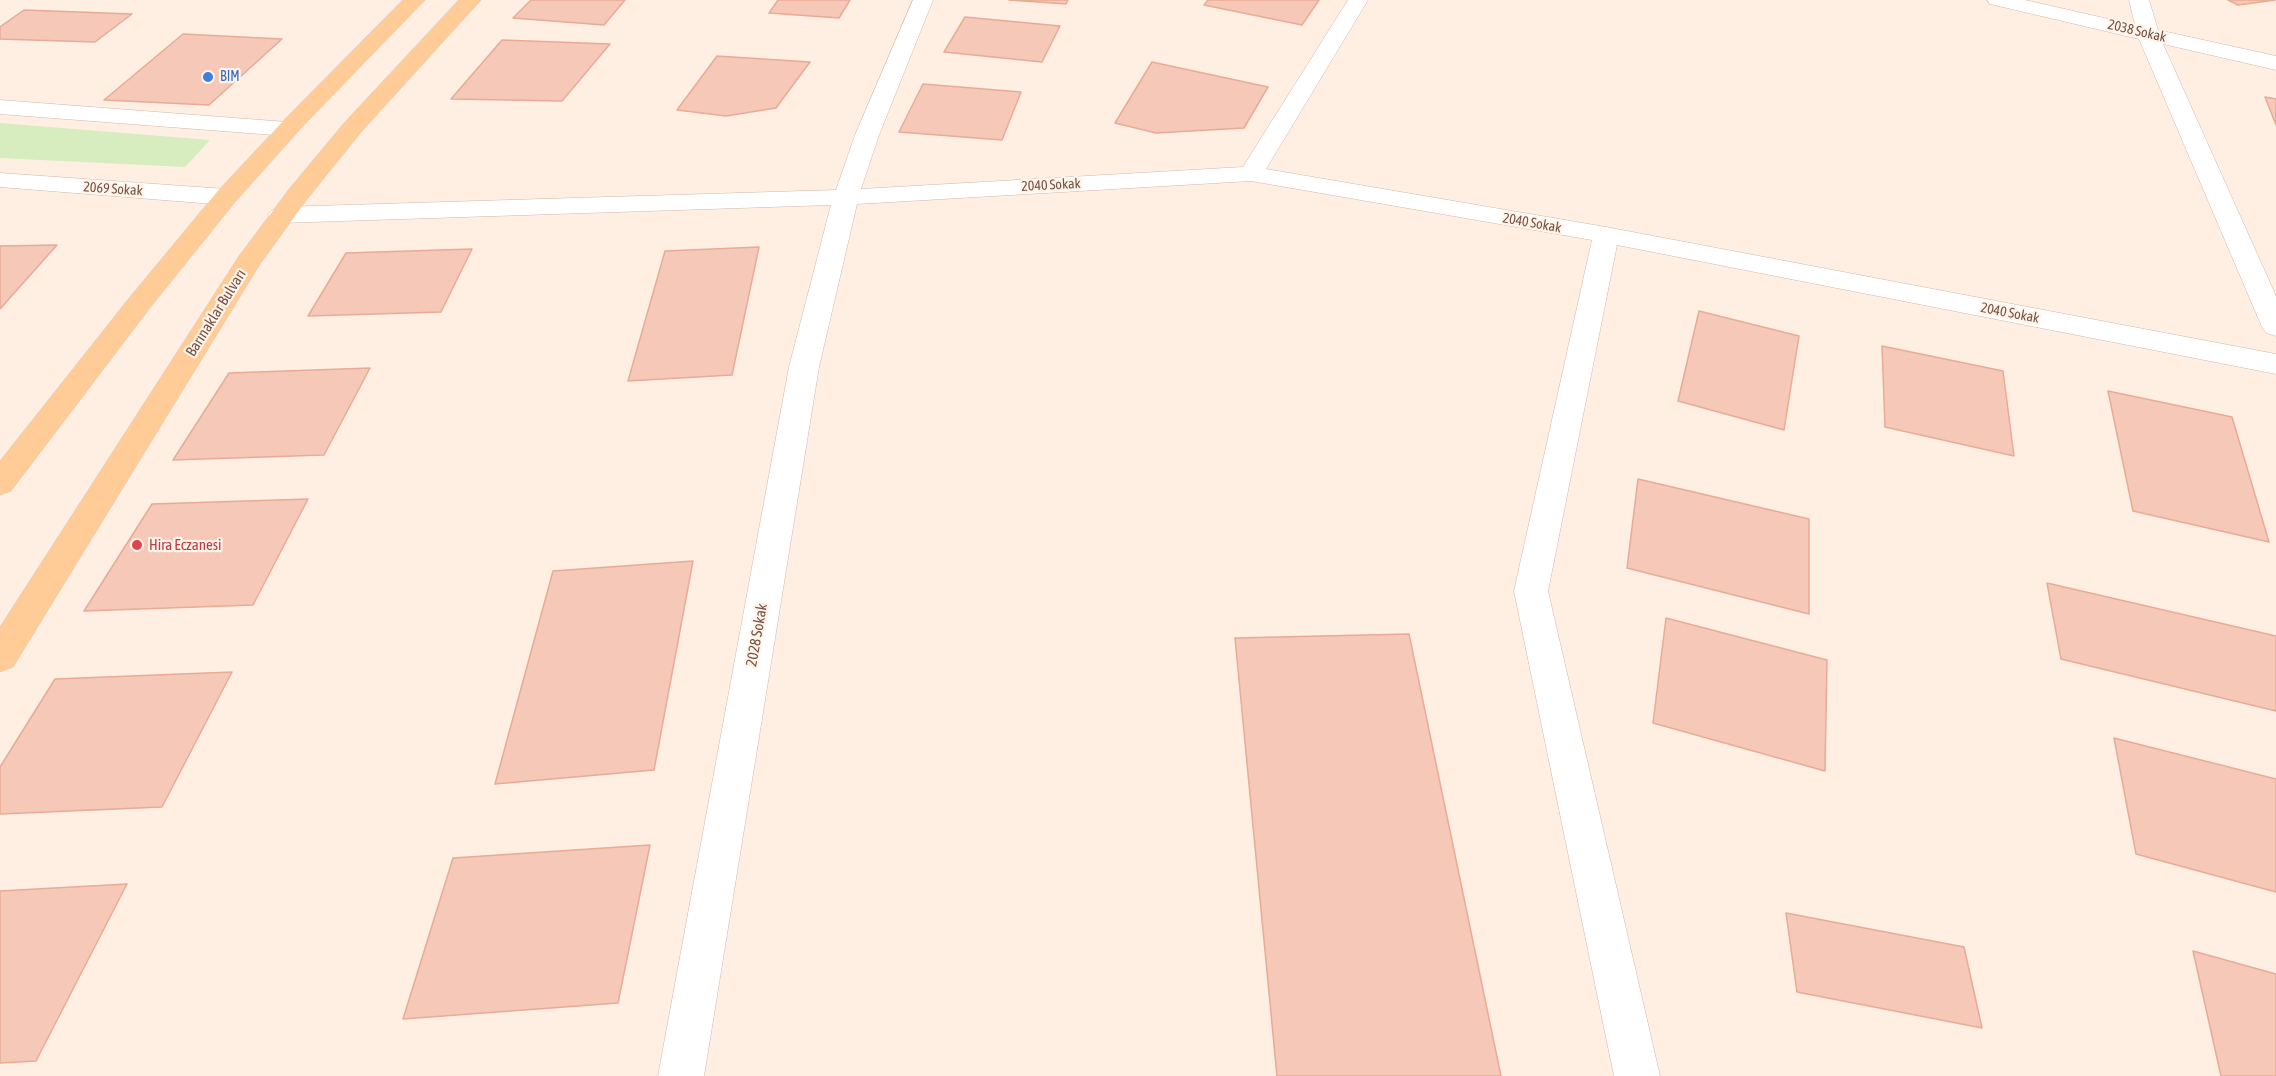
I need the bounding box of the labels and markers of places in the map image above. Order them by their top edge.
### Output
place label: BIM [220,69,240,85]
marker: BIM [201,70,215,84]
place label: Hira Eczanesi [149,536,221,554]
marker: Hira Eczanesi [130,538,144,552]

